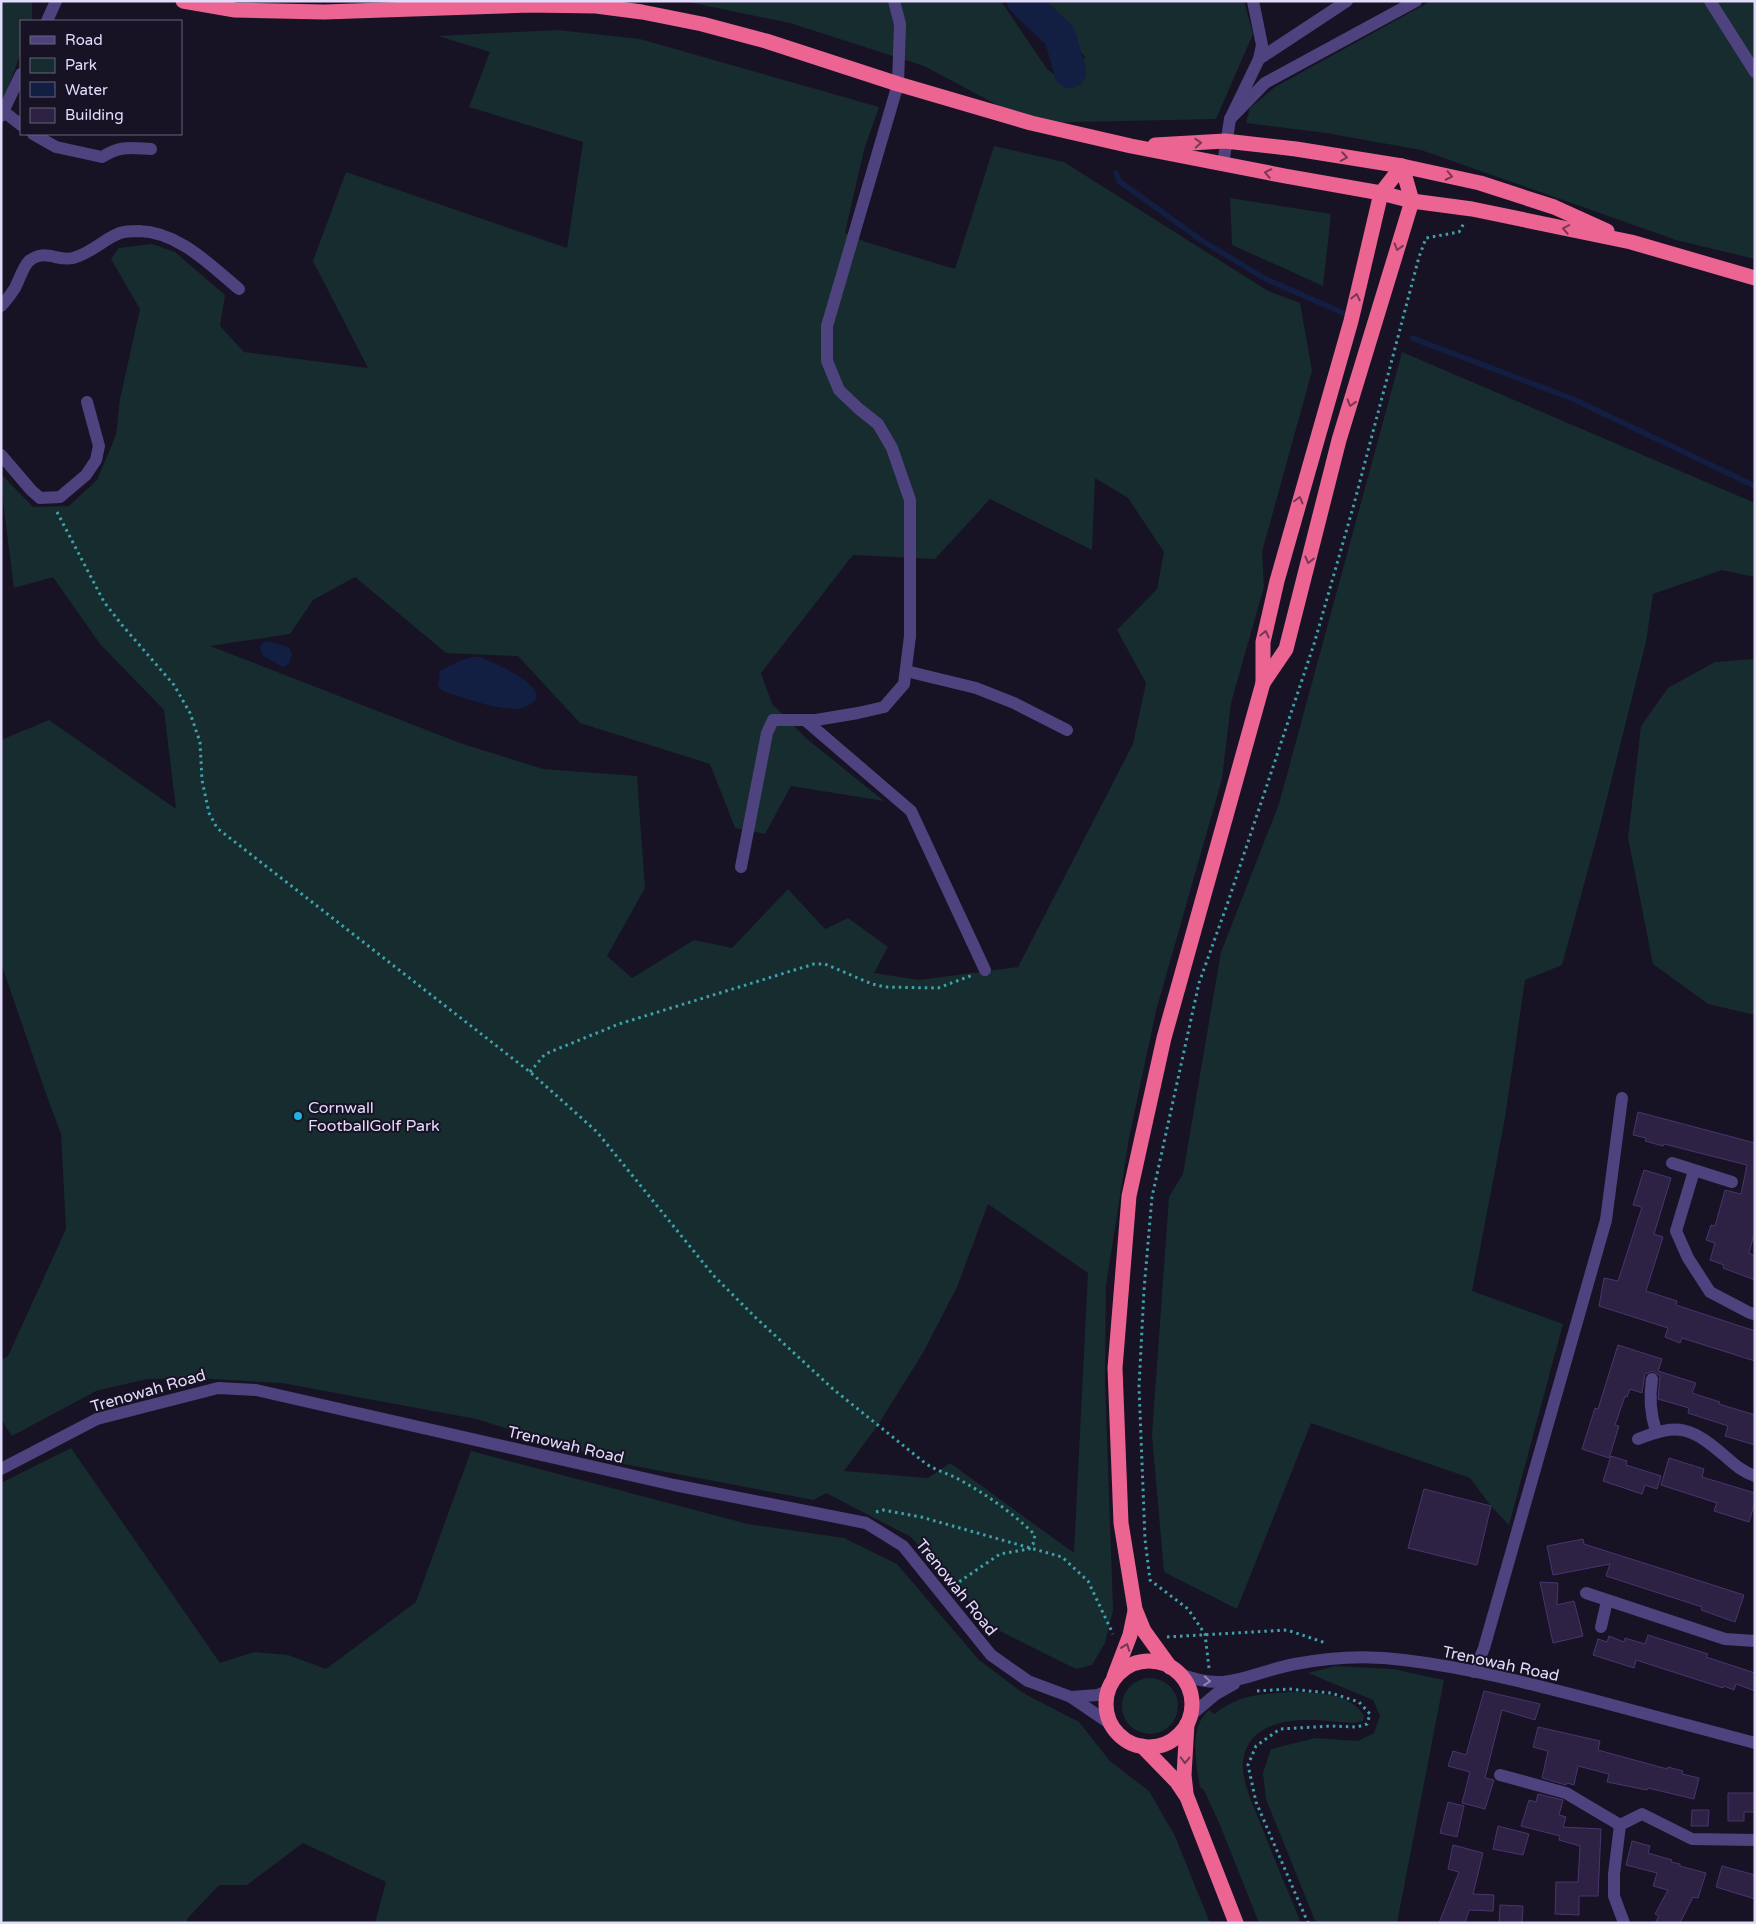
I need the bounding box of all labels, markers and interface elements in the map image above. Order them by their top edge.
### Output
legend [20,20,182,135]
text: Road [65,31,103,49]
text: Park [65,56,97,74]
text: Water [65,81,108,99]
text: Building [65,106,124,124]
one-way arrow [1194,137,1202,148]
one-way arrow [1340,151,1348,162]
one-way arrow [1263,168,1272,179]
one-way arrow [1445,170,1454,181]
one-way arrow [1562,224,1570,235]
one-way arrow [1393,243,1403,251]
one-way arrow [1350,293,1361,301]
one-way arrow [1346,398,1356,407]
one-way arrow [1293,496,1304,505]
one-way arrow [1304,555,1315,564]
one-way arrow [1259,630,1270,639]
place label: Cornwall FootballGolf Park [308,1098,440,1136]
marker: Cornwall FootballGolf Park [292,1110,304,1122]
street label: Trenowah Road [88,1365,208,1417]
street label: Trenowah Road [506,1422,626,1468]
street label: Trenowah Road [911,1535,1001,1640]
street label: Trenowah Road [1441,1642,1561,1686]
one-way arrow [1120,1643,1130,1652]
one-way arrow [1203,1676,1211,1687]
one-way arrow [1179,1756,1190,1764]

